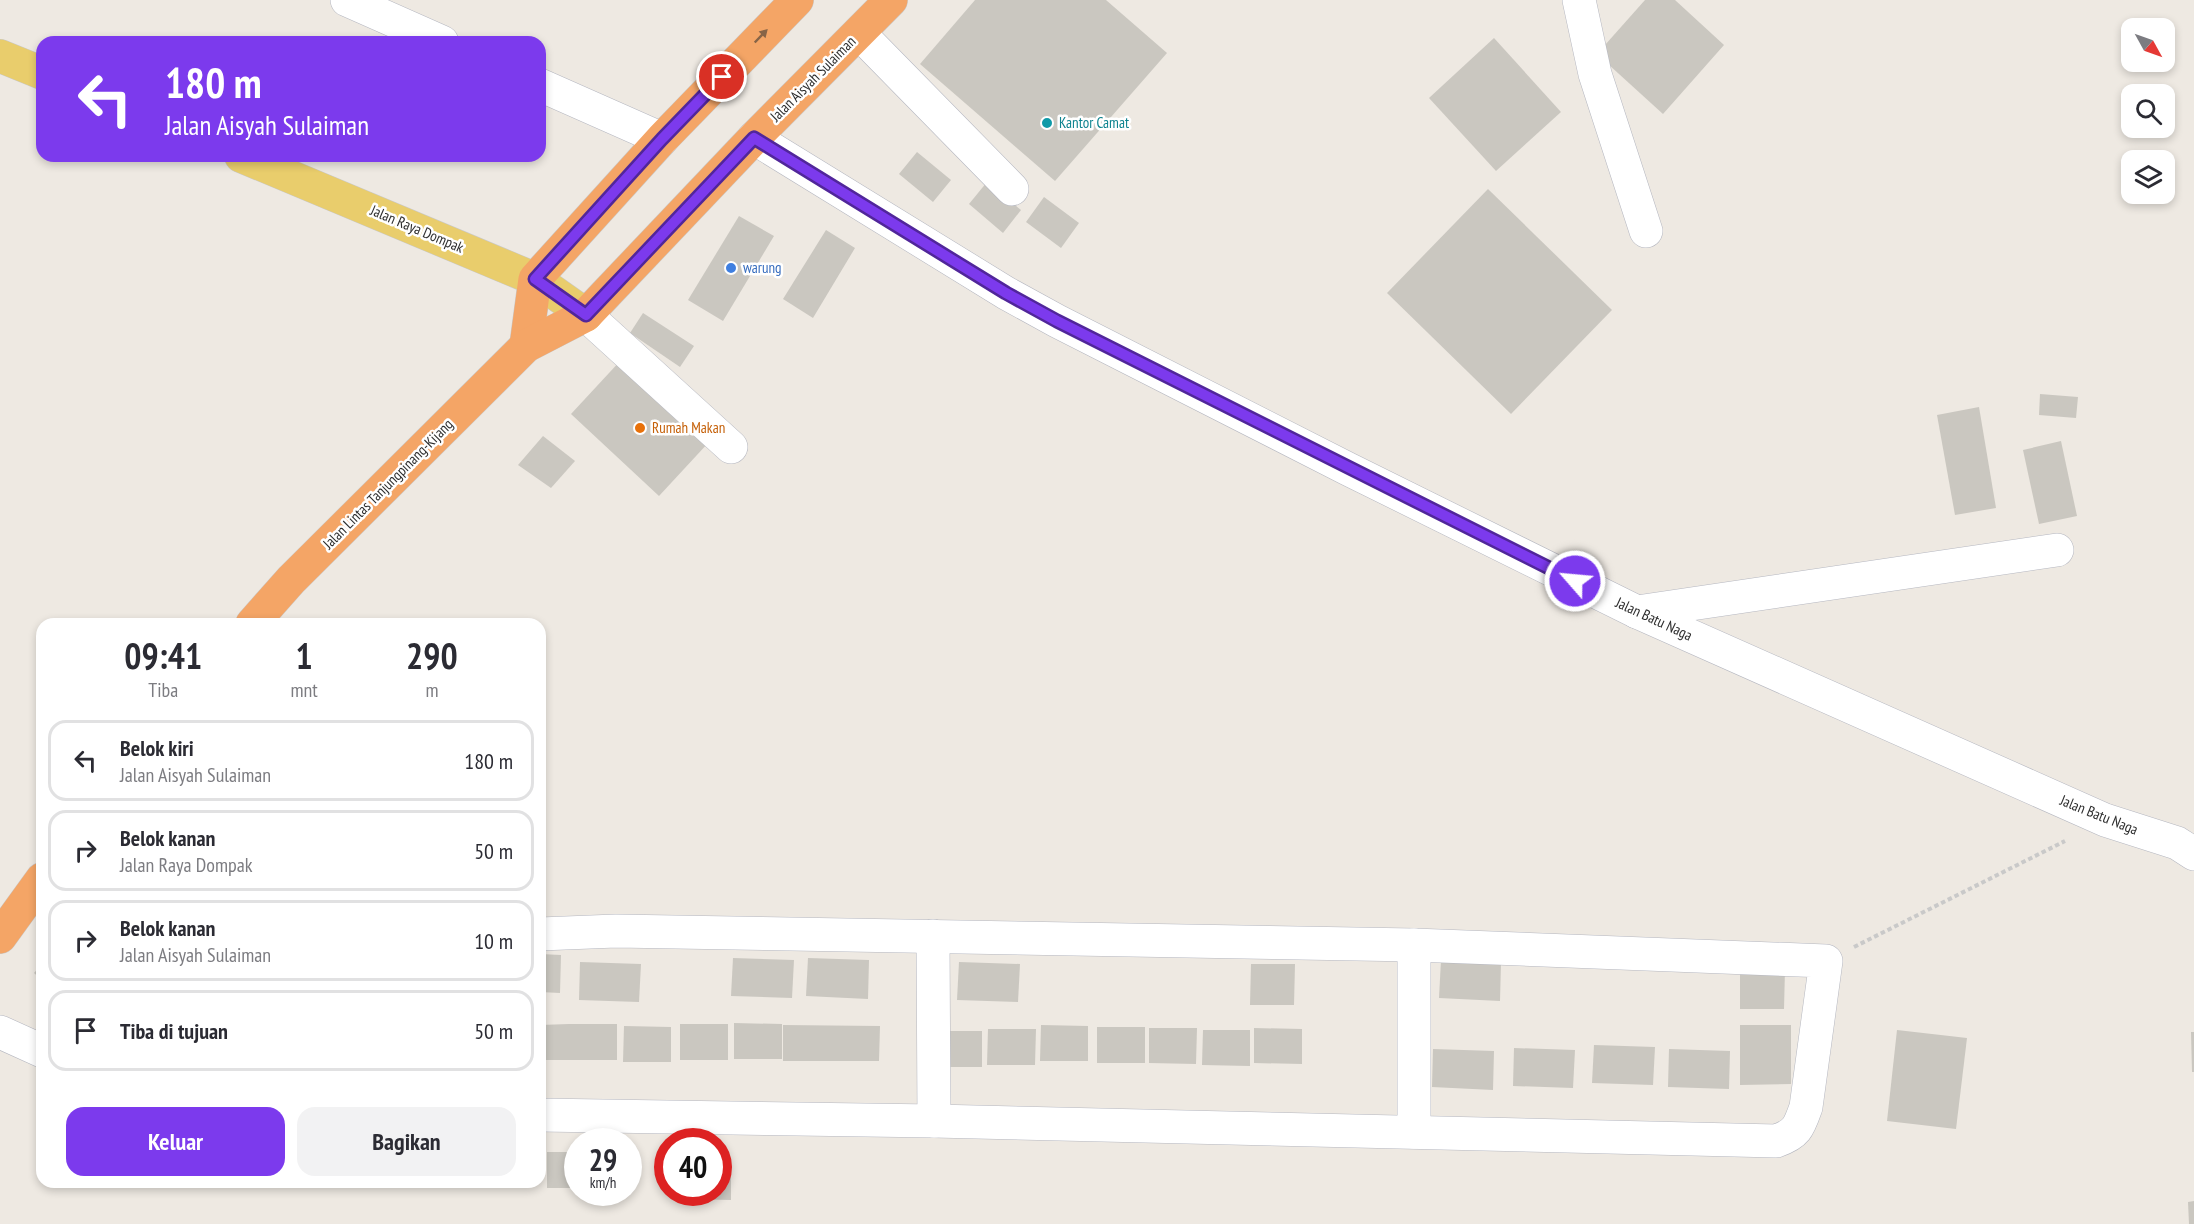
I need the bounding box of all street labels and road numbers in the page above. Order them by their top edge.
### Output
street label: Jalan Aisyah Sulaiman [765,32,859,126]
street label: Jalan Raya Dompak [367,200,467,257]
street label: Jalan Lintas Tanjungpinang-Kijang [318,415,457,553]
street label: Jalan Batu Naga [1612,592,1696,645]
street label: Jalan Batu Naga [2057,790,2141,839]

